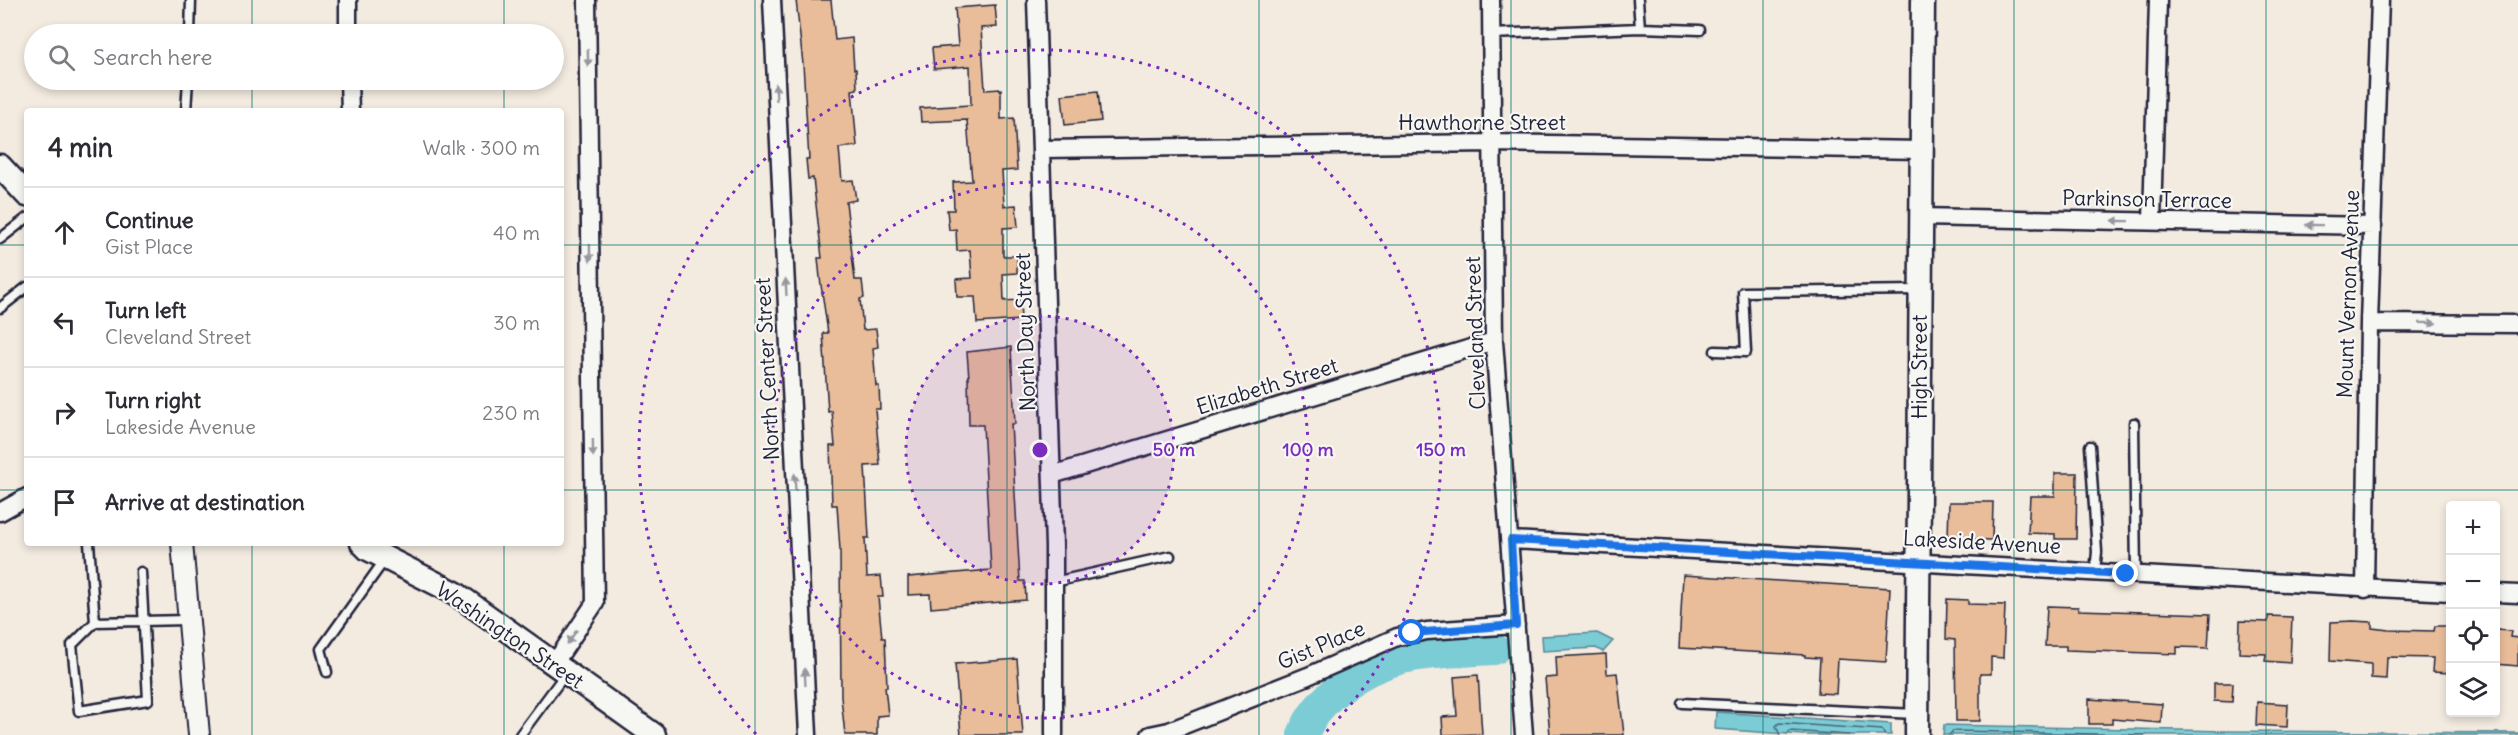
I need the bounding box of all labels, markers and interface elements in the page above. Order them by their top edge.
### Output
search box [24,24,564,90]
icon: search [45,41,78,74]
text: Search here [93,43,212,71]
one-way arrow [583,49,593,68]
one-way arrow [772,83,781,102]
street label: Hawthorne Street [1398,109,1566,136]
text: 4 min [48,131,113,164]
text: Walk · 300 m [422,135,540,160]
street label: Parkinson Terrace [2062,184,2232,214]
street label: Mount Vernon Avenue [2331,189,2365,399]
text: Continue [105,206,194,234]
icon: ahead [48,216,81,249]
one-way arrow [2110,216,2129,226]
text: 40 m [493,220,540,245]
one-way arrow [2305,220,2324,229]
text: Gist Place [105,234,193,259]
one-way arrow [585,244,595,263]
street label: North Day Street [1009,252,1041,412]
street label: Cleveland Street [1459,256,1491,410]
street label: North Center Street [749,277,785,461]
one-way arrow [781,278,790,297]
text: Turn left [105,296,186,324]
icon: left [48,306,81,339]
text: 30 m [493,310,540,335]
street label: High Street [1906,315,1933,419]
one-way arrow [2418,318,2437,328]
text: Cleveland Street [105,324,251,349]
street label: Elizabeth Street [1193,352,1341,420]
text: Turn right [105,386,201,414]
icon: right [48,396,81,429]
text: 230 m [482,400,540,425]
text: Lakeside Avenue [105,414,256,439]
text: 50 m [1153,438,1195,461]
text: 100 m [1283,438,1334,461]
text: 150 m [1416,438,1466,461]
one-way arrow [588,439,598,458]
centre of rings [1030,440,1050,460]
one-way arrow [791,472,800,491]
icon: arrive [48,486,81,519]
text: Arrive at destination [105,488,305,516]
map controls [2446,501,2500,717]
button: + [2446,501,2500,555]
street label: Lakeside Avenue [1902,524,2062,560]
button: − [2446,555,2500,609]
route end [2112,560,2138,586]
street label: Washington Street [431,576,589,694]
button: locate [2446,609,2500,663]
street label: Gist Place [1273,615,1369,675]
route start [1398,619,1424,645]
one-way arrow [566,628,578,644]
button: layers [2446,663,2500,717]
one-way arrow [800,667,809,686]

